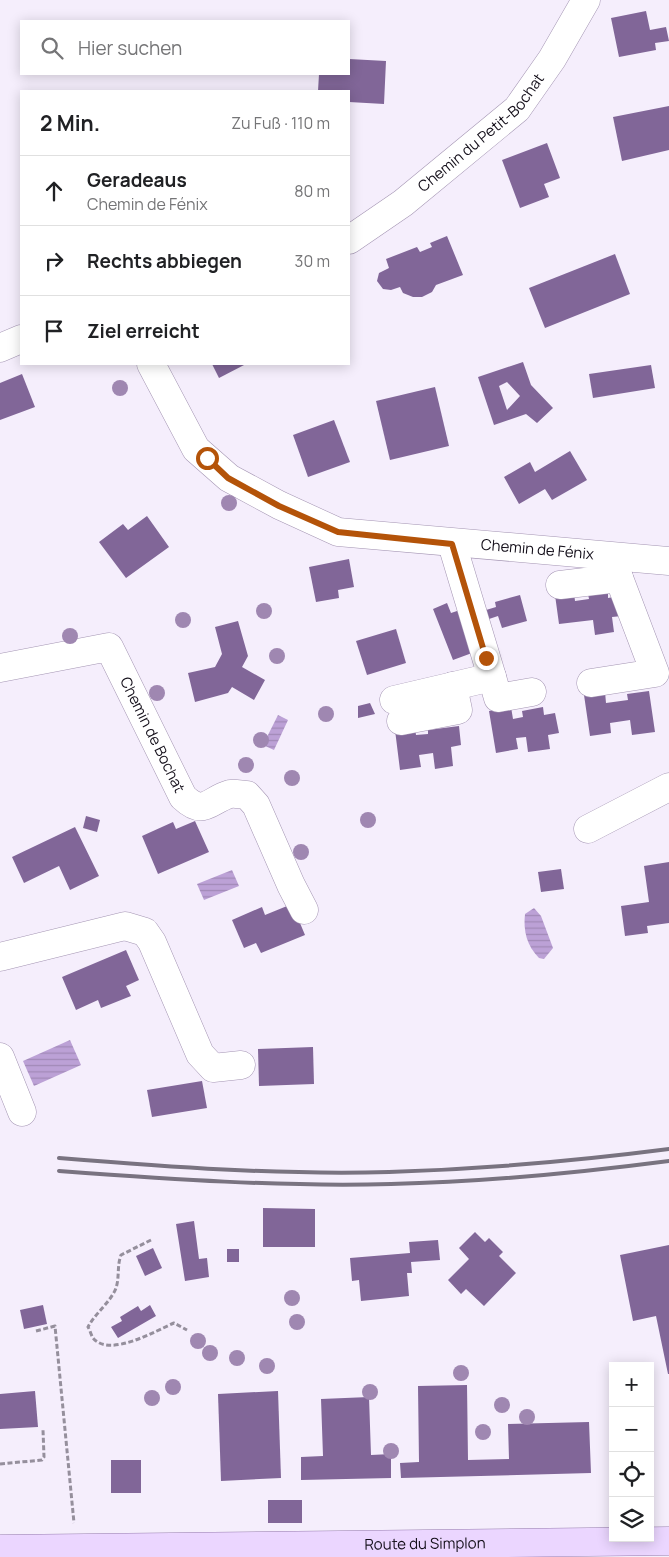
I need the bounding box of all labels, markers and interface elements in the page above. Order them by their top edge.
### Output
search box [20,20,350,75]
icon: search [38,34,66,62]
text: Hier suchen [78,35,182,61]
street label: Chemin du Petit-Bochat [413,69,549,197]
text: 2 Min. [40,109,100,137]
text: Zu Fuß · 110 m [231,112,330,134]
text: Geradeaus [87,167,187,193]
icon: ahead [40,177,68,205]
text: 80 m [294,180,330,202]
text: Chemin de Fénix [87,193,208,215]
icon: right [40,247,68,275]
text: Rechts abbiegen [87,248,242,274]
text: 30 m [295,250,330,272]
icon: arrive [40,317,68,345]
text: Ziel erreicht [87,318,200,344]
route start [196,447,219,470]
street label: Chemin de Fénix [480,534,595,564]
route end [475,647,498,670]
street label: Chemin de Bochat [115,673,190,796]
map controls [609,1362,654,1542]
button: + [609,1362,654,1407]
button: − [609,1407,654,1452]
button: locate [609,1452,654,1497]
button: layers [609,1497,654,1542]
street label: Route du Simplon [364,1532,486,1555]

